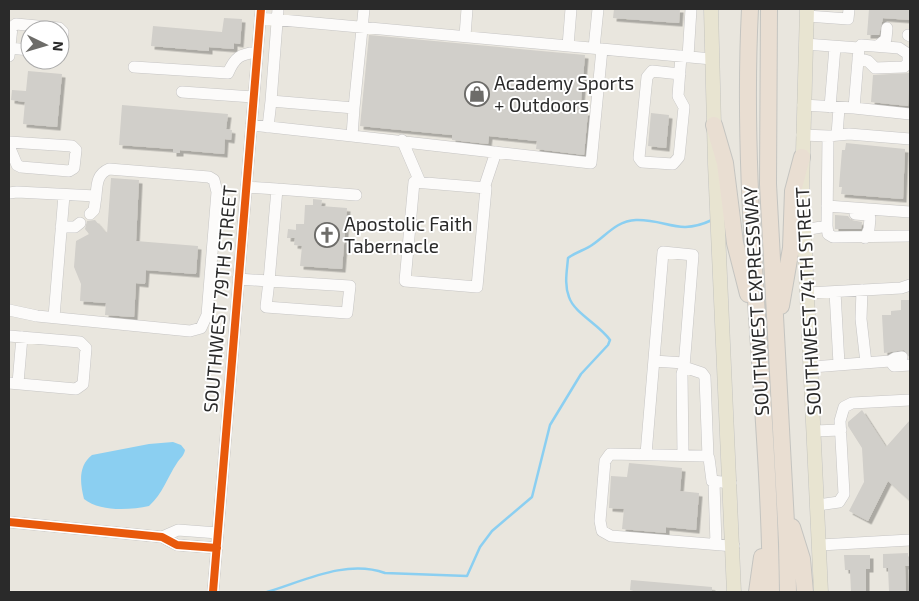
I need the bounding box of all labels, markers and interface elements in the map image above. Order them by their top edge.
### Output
north arrow [20,20,70,70]
text: N [50,40,67,52]
place label: Academy Sports + Outdoors [494,71,634,116]
shop icon: Academy Sports + Outdoors [464,81,490,107]
street label: SOUTHWEST 79TH STREET [198,184,241,414]
street label: SOUTHWEST EXPRESSWAY [738,185,773,417]
street label: SOUTHWEST 74TH STREET [790,186,825,416]
place label: Apostolic Faith Tabernacle [344,212,472,257]
church icon: Apostolic Faith Tabernacle [314,222,340,248]

